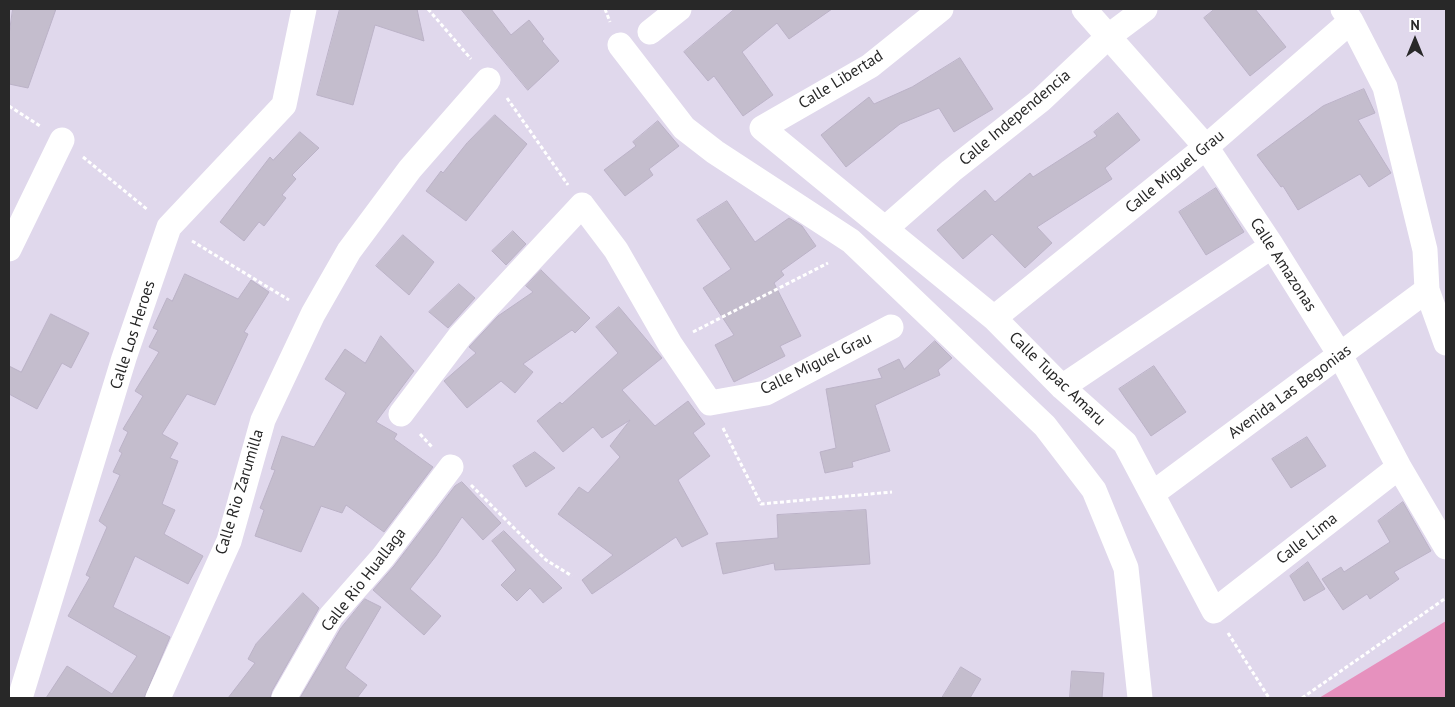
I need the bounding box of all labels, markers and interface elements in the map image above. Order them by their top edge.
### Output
north arrow [1390,15,1440,65]
text: N [1410,16,1420,34]
street label: Calle Libertad [795,46,887,114]
street label: Calle Independencia [956,66,1074,170]
street label: Calle Miguel Grau [1122,126,1228,218]
street label: Calle Amazonas [1246,215,1320,315]
street label: Calle Los Heroes [106,278,160,392]
street label: Calle Tupac Amaru [1005,328,1109,430]
street label: Calle Miguel Grau [757,329,875,399]
street label: Avenida Las Begonias [1225,341,1355,443]
street label: Calle Rio Zarumilla [212,427,268,557]
street label: Calle Lima [1273,509,1341,569]
street label: Calle Rio Huallaga [318,524,410,636]

